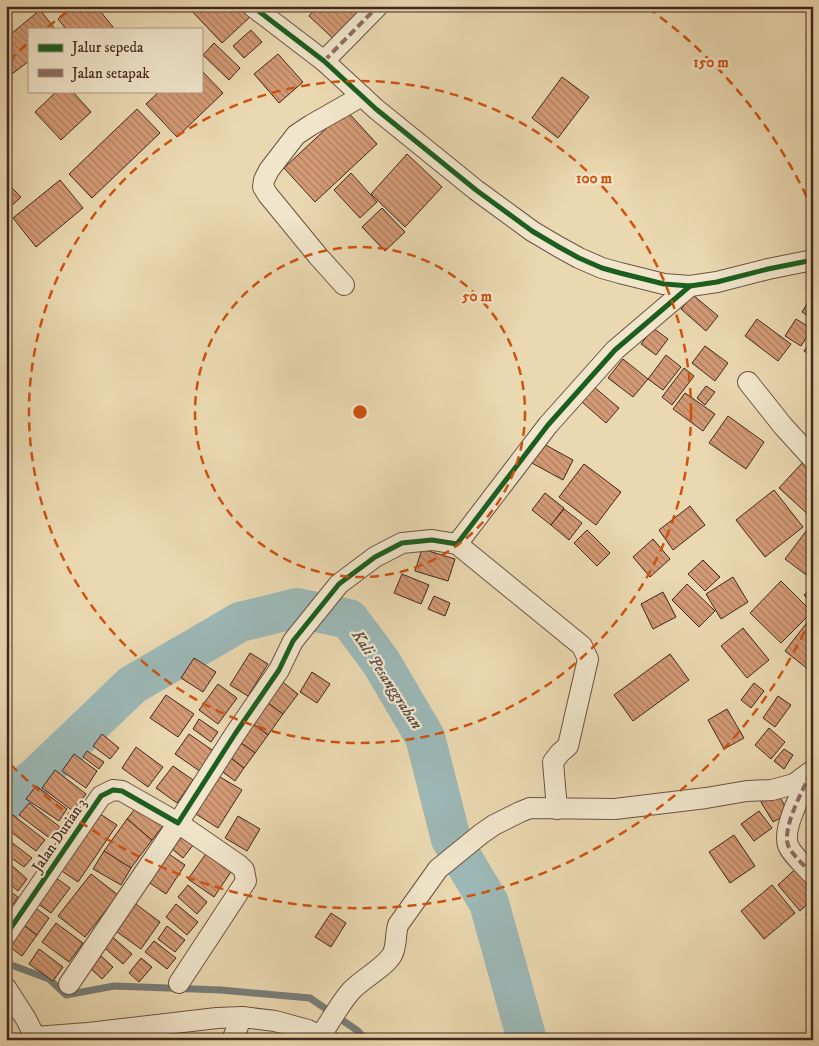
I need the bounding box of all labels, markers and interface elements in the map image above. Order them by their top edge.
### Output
legend [28,28,202,92]
text: Jalur sepeda [70,38,144,57]
text: 150 m [693,53,729,72]
text: Jalan setapak [70,64,150,83]
text: 100 m [576,169,613,188]
text: 50 m [461,287,493,306]
centre of rings [351,403,369,421]
water label: Kali Pesanggrahan [347,625,427,733]
street label: Jalan Durian 3 [27,795,91,877]

